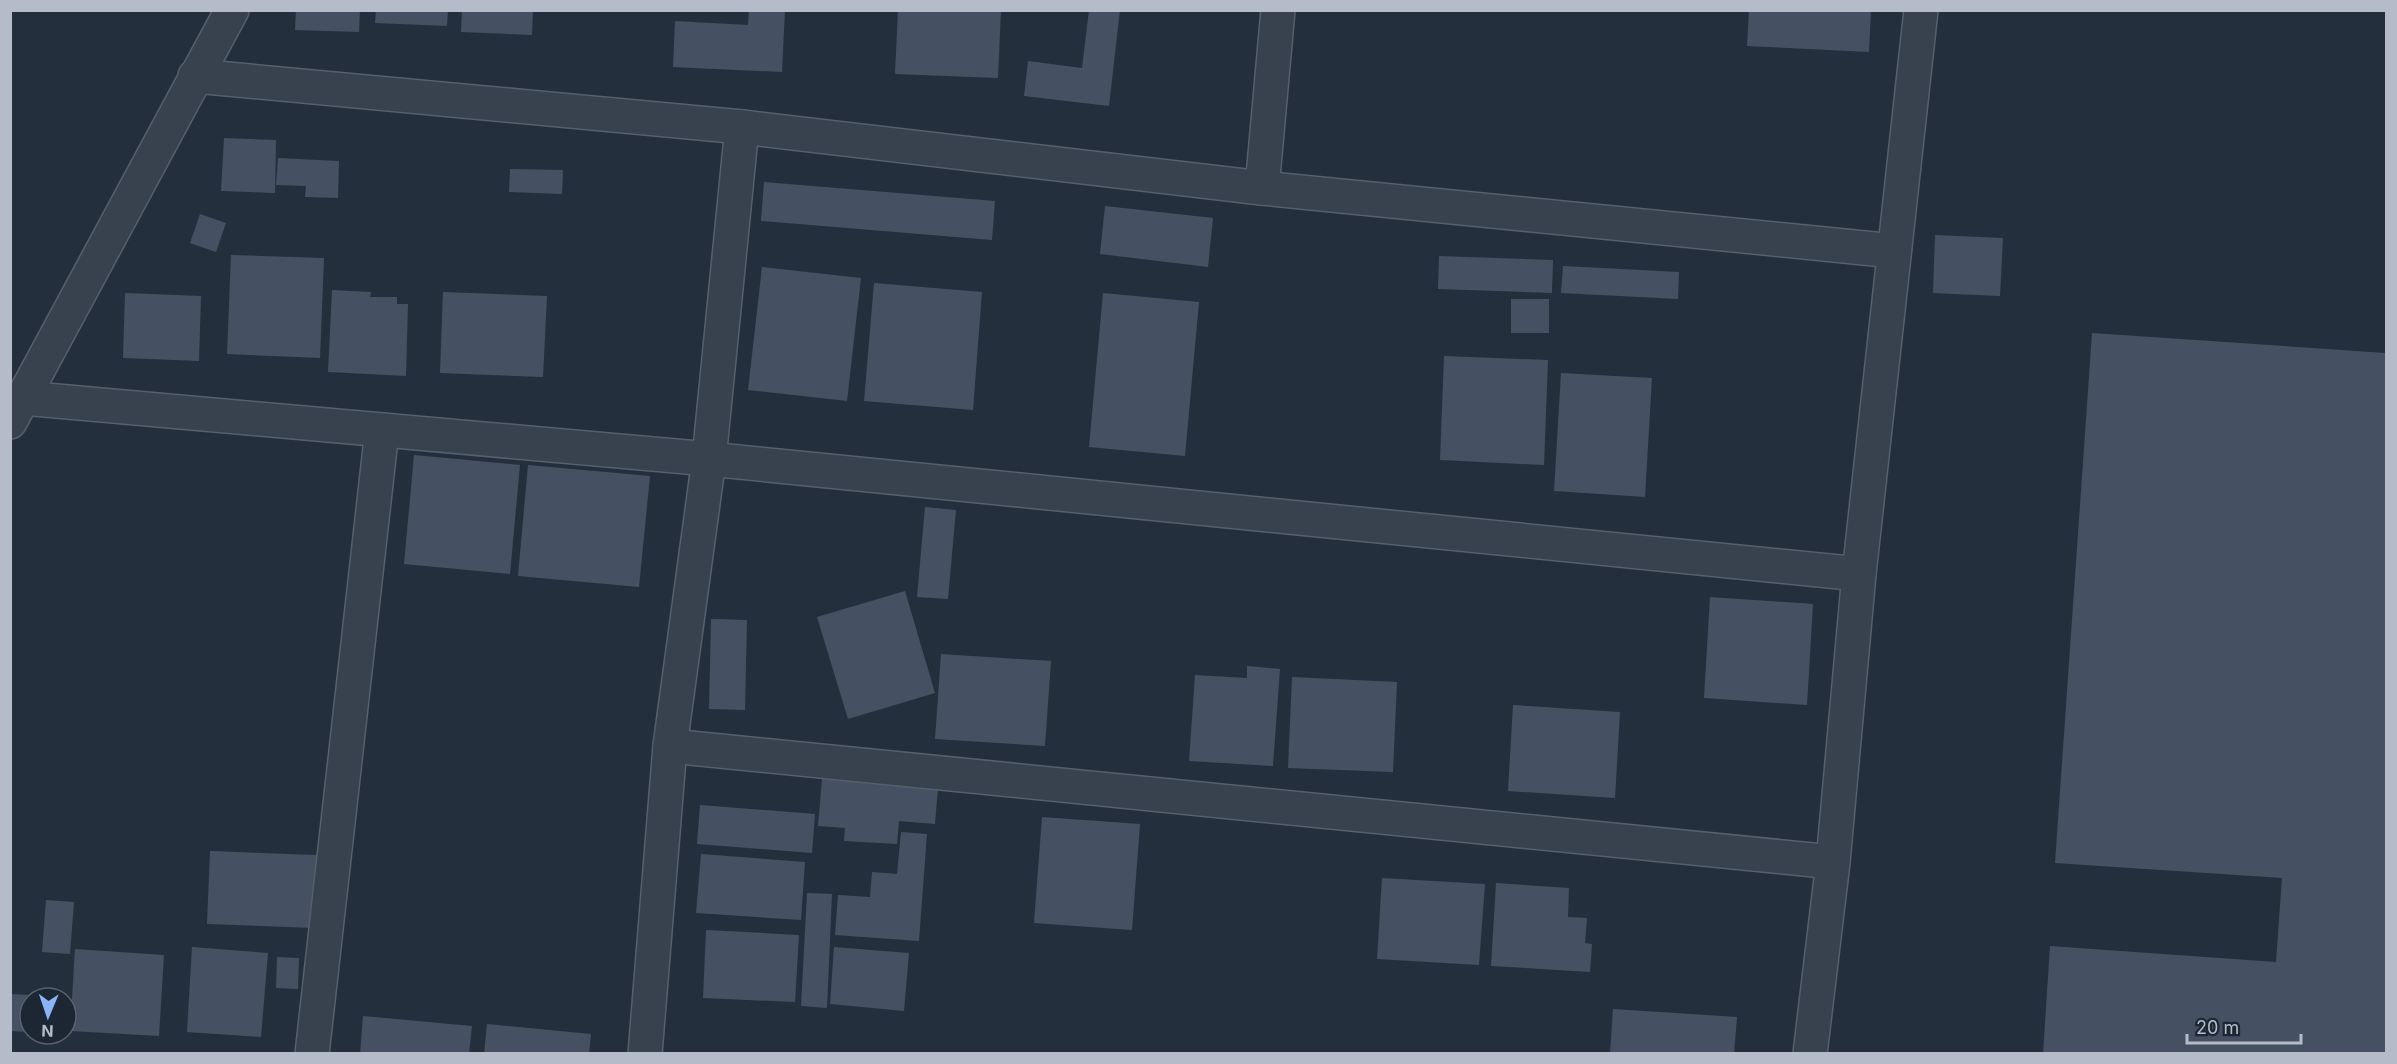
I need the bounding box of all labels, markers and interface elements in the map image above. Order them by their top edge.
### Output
north arrow [18,986,78,1046]
scale bar [2187,1007,2301,1045]
text: 20 m [2196,1017,2239,1038]
text: N [41,1021,54,1041]

